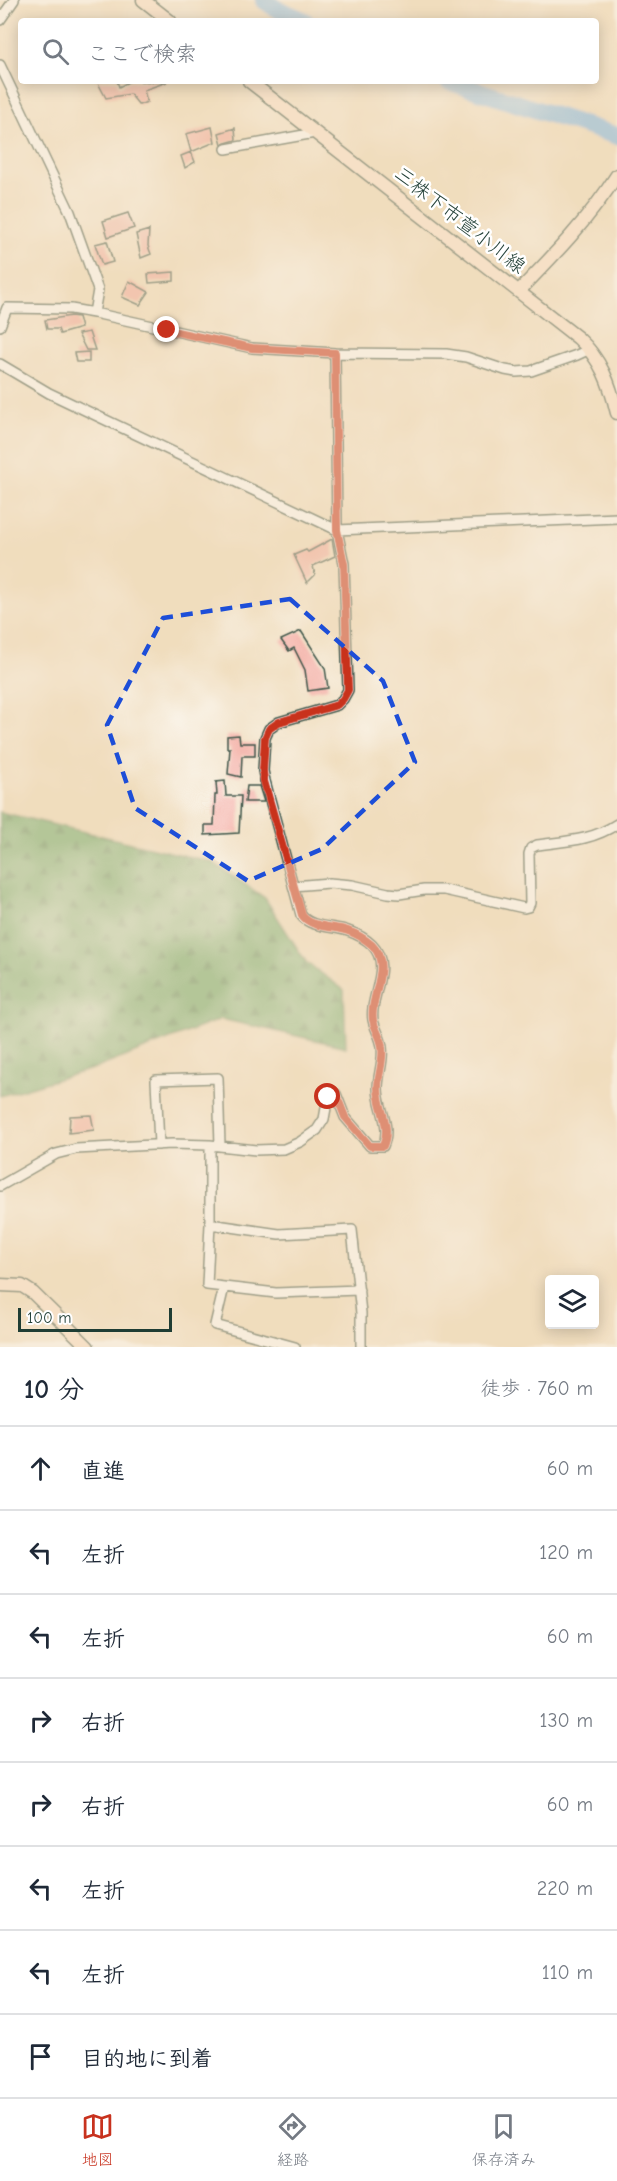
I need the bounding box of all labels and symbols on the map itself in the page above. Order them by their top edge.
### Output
street label: 三株下市萱小川線 [390,162,530,278]
route end [153,316,179,342]
route start [314,1083,340,1109]
scale bar [18,1305,172,1332]

